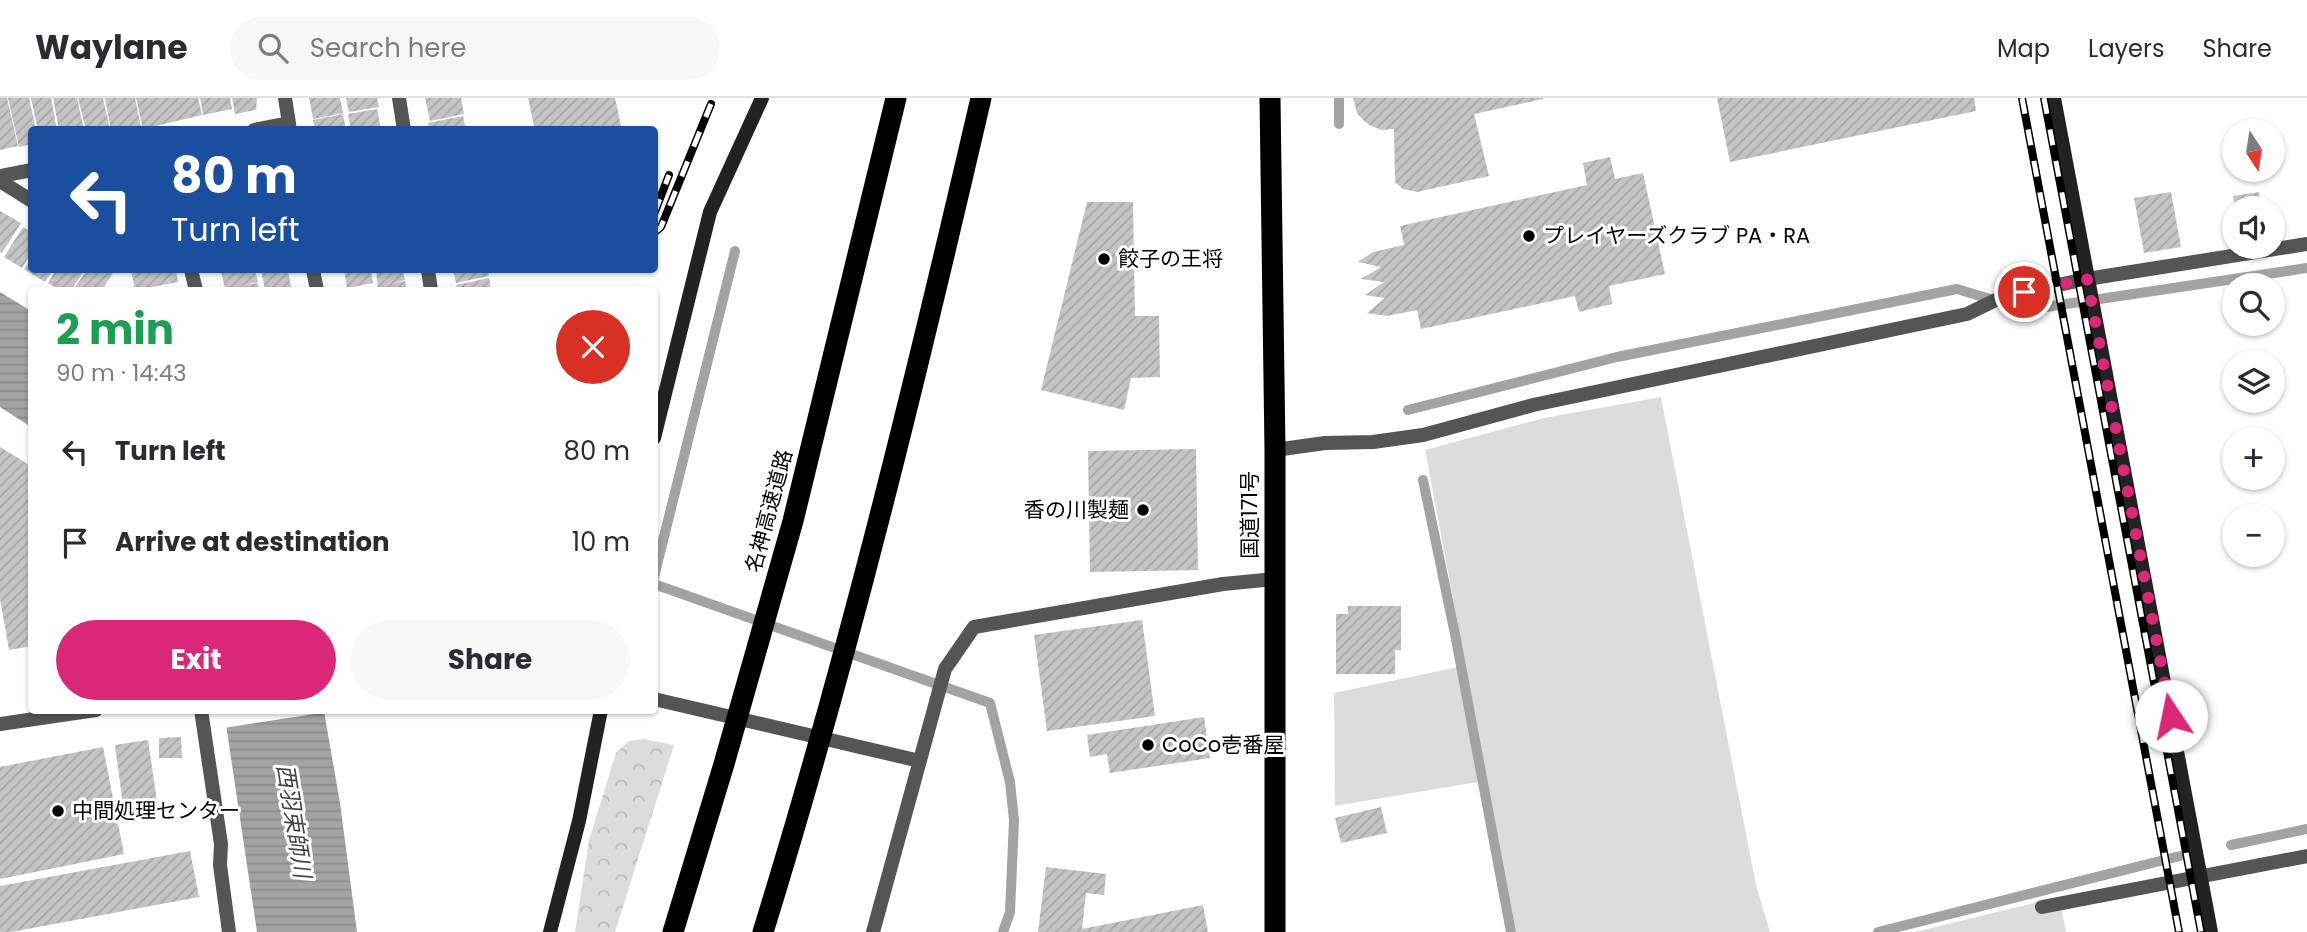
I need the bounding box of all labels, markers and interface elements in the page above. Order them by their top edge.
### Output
search box [230,17,720,80]
text: Waylane [35,24,188,71]
icon: search [254,29,292,67]
text: Search here [310,30,466,66]
text: Map [1997,32,2050,65]
text: Layers [2088,32,2164,65]
text: Share [2202,32,2272,65]
north arrow [2222,119,2286,182]
map controls [2222,119,2285,567]
text: 80 m [171,142,297,210]
icon: left [56,154,147,245]
button: sound [2222,196,2285,259]
text: Turn left [171,207,300,252]
place label: プレイヤーズクラブ PA・RA [1543,221,1810,250]
marker: プレイヤーズクラブ PA・RA [1521,228,1537,244]
place label: 餃子の王将 [1118,244,1223,273]
marker: 餃子の王将 [1096,251,1112,267]
pin [1994,262,2054,322]
icon: arrive [2005,273,2043,311]
button: search [2222,273,2285,336]
text: 2 min [56,300,174,359]
button: close [556,310,630,384]
button: layers [2222,350,2285,413]
text: 90 m · 14:43 [56,357,187,389]
button: + [2222,427,2285,490]
icon: left [56,433,94,471]
text: Turn left [115,433,226,469]
text: 80 m [564,433,630,469]
street label: 名神高速道路 [738,446,799,575]
street label: 国道171号 [1235,471,1264,559]
place label: 香の川製麺 [1024,495,1129,524]
marker: 香の川製麺 [1135,502,1151,518]
button: − [2222,504,2285,567]
icon: arrive [56,524,94,562]
text: Arrive at destination [115,524,390,560]
text: 10 m [572,524,630,560]
button: Exit [56,620,336,700]
button: Share [350,620,630,700]
position arrow [2134,679,2208,753]
place label: CoCo壱番屋 [1162,730,1284,759]
marker: CoCo壱番屋 [1140,737,1156,753]
water label: 西羽束師川 [269,762,319,883]
place label: 中間処理センター [72,796,240,825]
marker: 中間処理センター [50,803,66,819]

